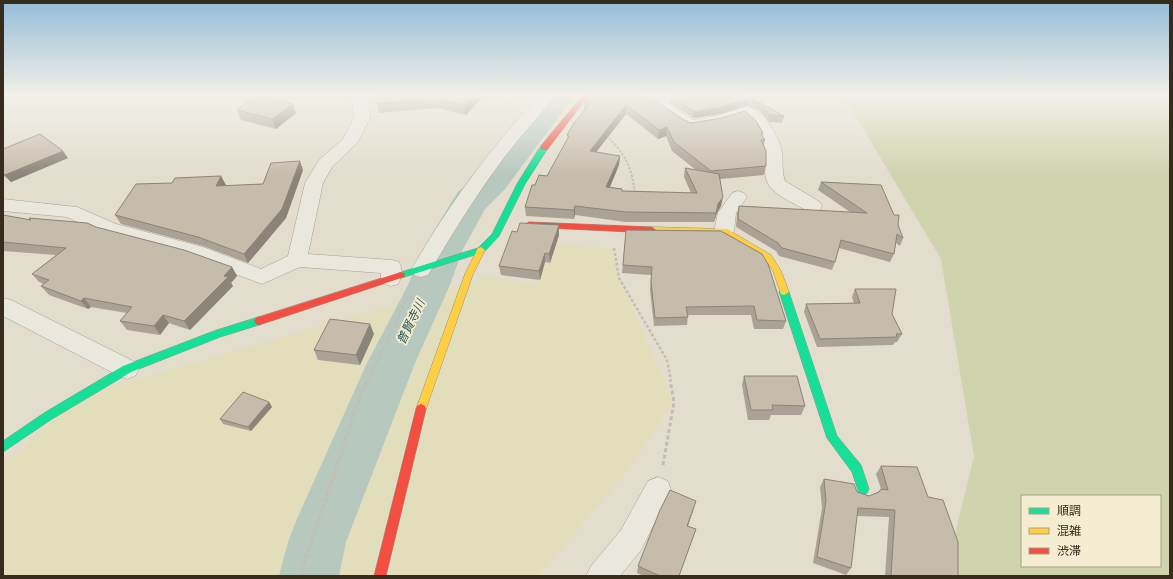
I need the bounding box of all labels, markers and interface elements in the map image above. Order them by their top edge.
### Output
water label: 普賢寺川 [394,296,429,347]
legend [1021,495,1161,567]
text: 順調 [1057,504,1081,518]
text: 混雑 [1057,524,1081,538]
text: 渋滞 [1057,544,1081,558]

